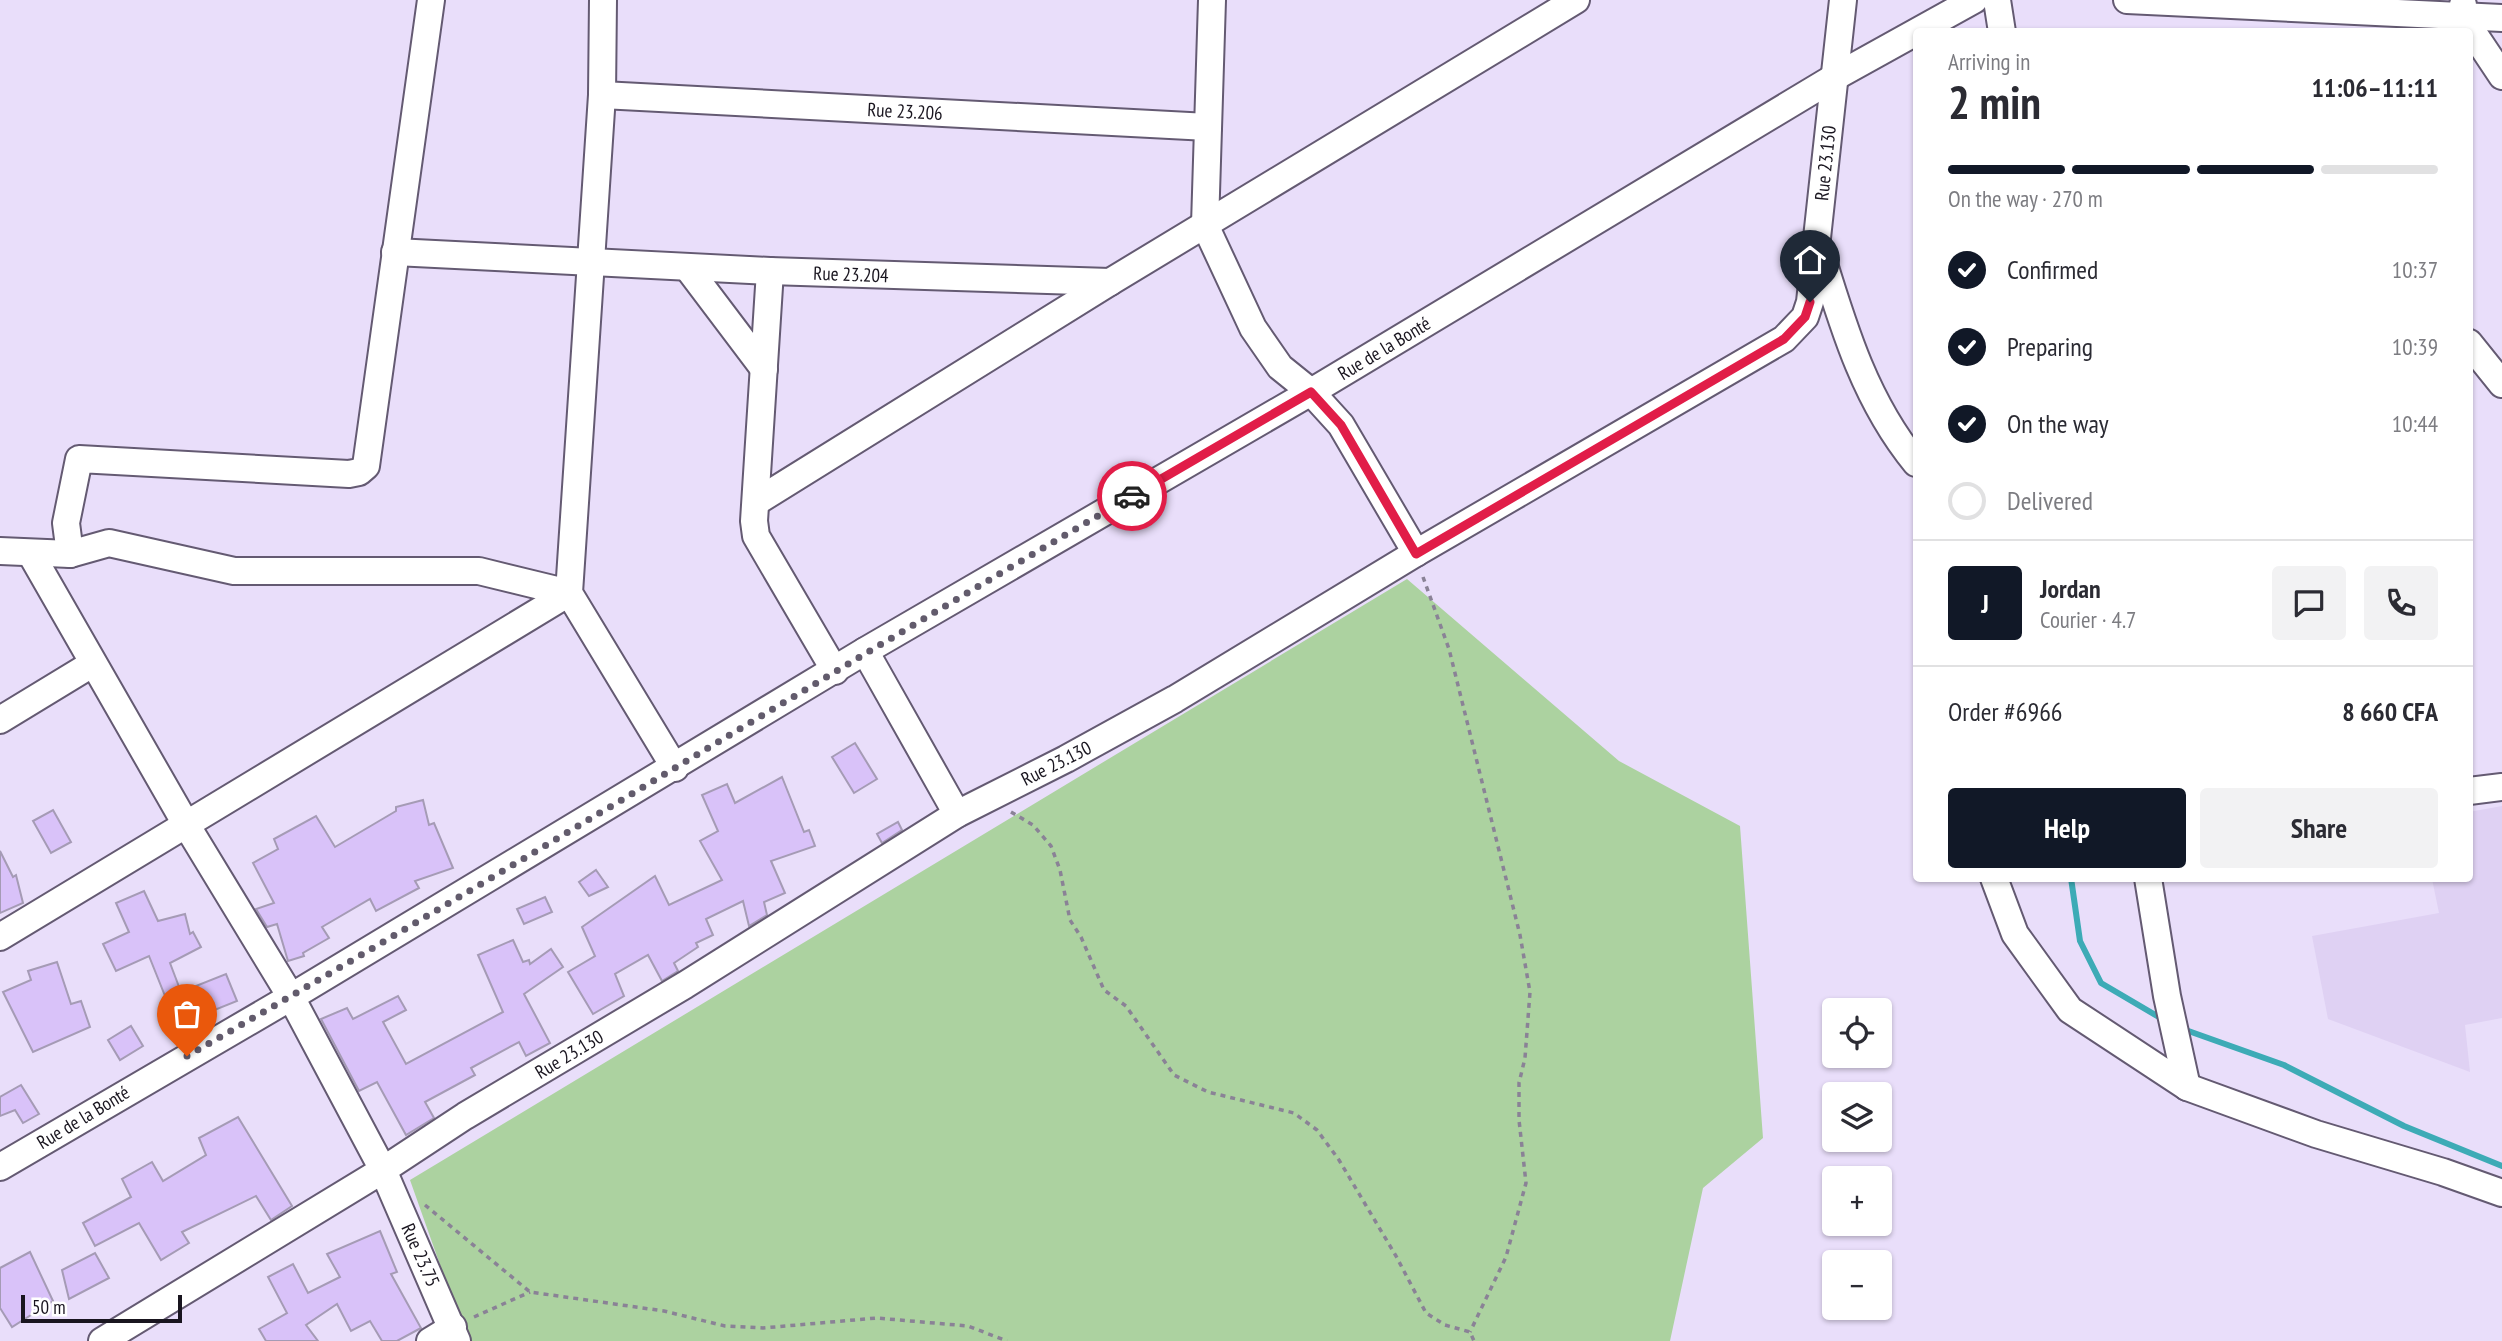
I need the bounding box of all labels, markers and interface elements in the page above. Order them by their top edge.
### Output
text: Arriving in [1948,47,2030,76]
text: 11:06–11:11 [2311,71,2438,104]
text: 2 min [1948,72,2041,132]
street label: Rue 23.206 [867,97,943,125]
street label: Rue 23.130 [1809,124,1841,202]
text: On the way · 270 m [1948,184,2103,213]
pin [1780,230,1840,302]
icon: home [1791,241,1829,279]
icon: check [1948,251,1986,289]
text: Confirmed [2007,253,2098,286]
text: 10:37 [2392,255,2438,284]
street label: Rue 23.204 [813,261,890,287]
street label: Rue de la Bonté [1333,311,1435,385]
icon: check [1948,328,1986,366]
text: Preparing [2007,330,2093,363]
text: 10:39 [2392,332,2438,361]
icon: check [1948,405,1986,443]
text: On the way [2007,407,2109,440]
text: 10:44 [2392,409,2438,438]
courier [1097,461,1167,531]
icon: car [1113,477,1151,515]
text: Delivered [2007,484,2093,517]
button: chat [2272,566,2346,640]
button: phone [2364,566,2438,640]
text: Jordan [2040,572,2101,605]
text: J [1981,587,1989,620]
text: Courier · 4.7 [2040,605,2136,634]
text: Order #6966 [1948,695,2063,728]
text: 8 660 CFA [2342,695,2438,728]
street label: Rue 23.130 [1017,735,1095,791]
button: Help [1948,788,2186,868]
button: Share [2200,788,2438,868]
pin [157,984,217,1056]
icon: bag [168,995,206,1033]
map controls [1822,998,1892,1320]
button: locate [1822,998,1892,1068]
street label: Rue 23.130 [531,1024,607,1084]
street label: Rue de la Bonté [32,1080,134,1154]
button: layers [1822,1082,1892,1152]
button: + [1822,1166,1892,1236]
street label: Rue 23.75 [396,1220,446,1290]
button: − [1822,1250,1892,1320]
scale bar [21,1292,182,1324]
text: 50 m [32,1295,66,1319]

